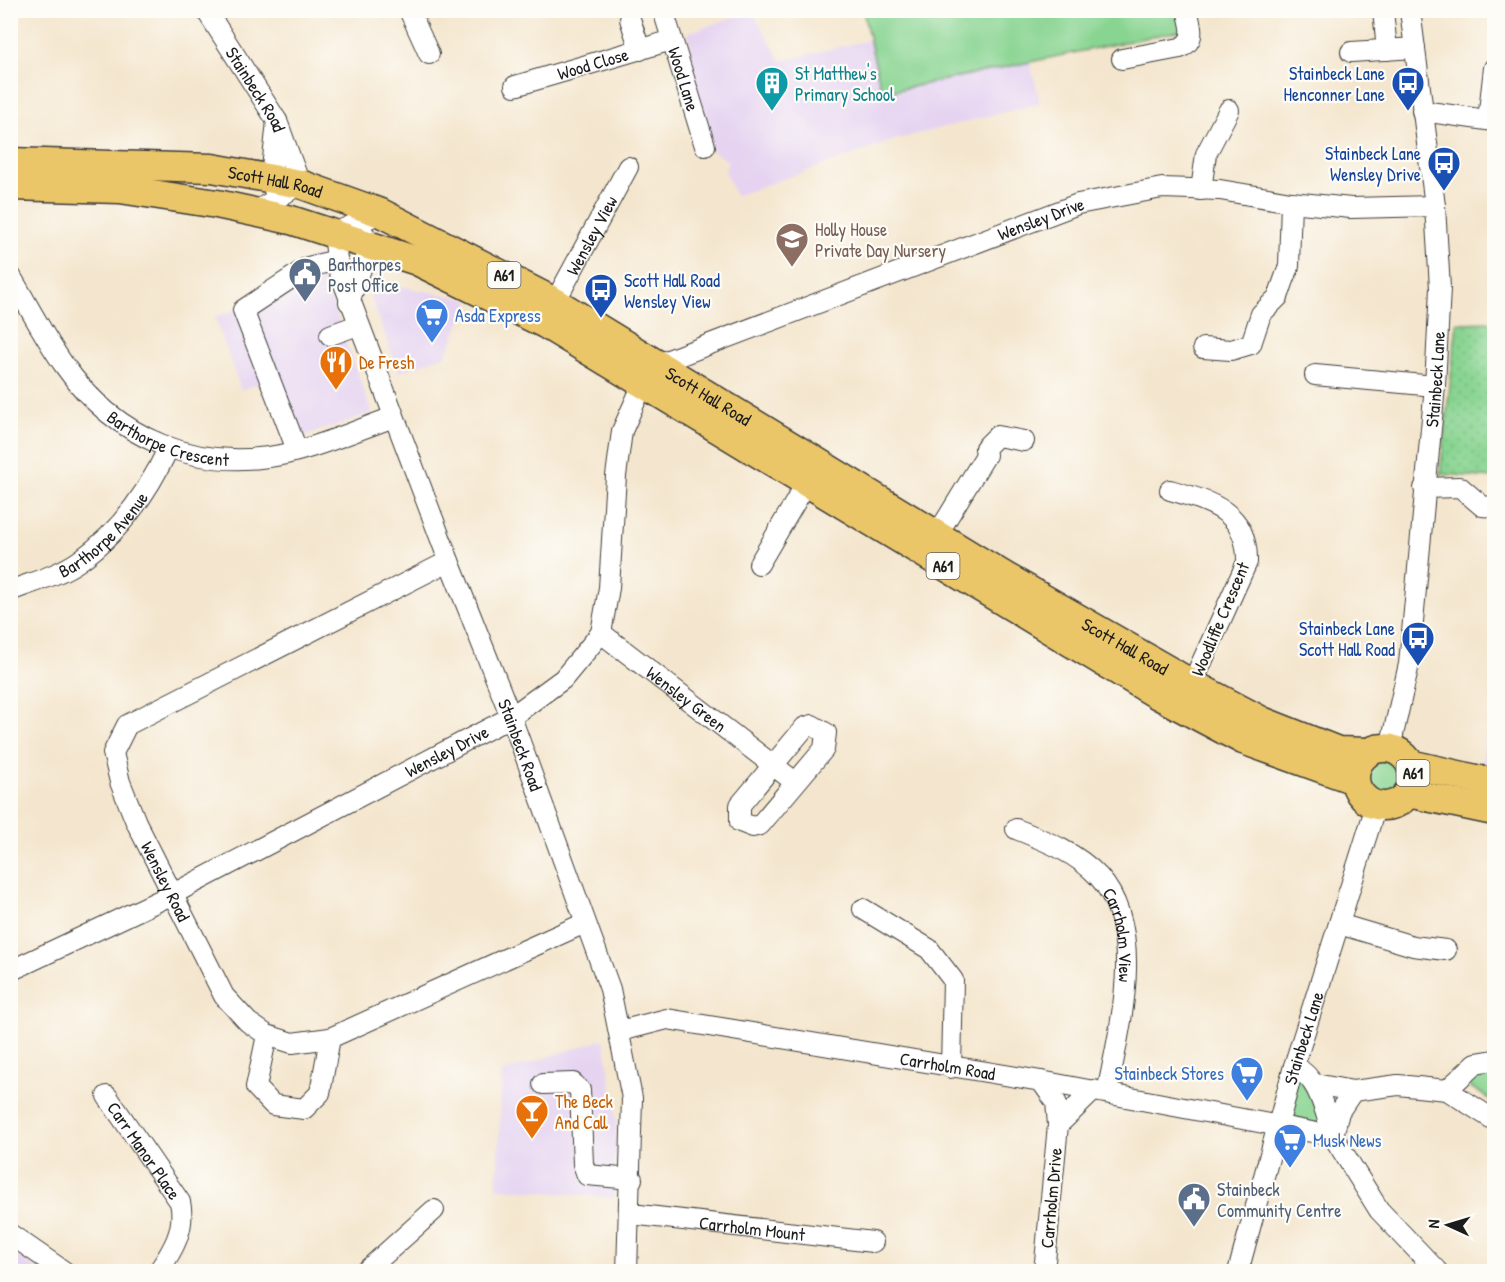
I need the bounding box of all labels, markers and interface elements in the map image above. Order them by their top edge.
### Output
street label: Wood Close [554,41,631,85]
street label: Stainbeck Road [220,42,292,135]
street label: Wood Lane [663,44,706,114]
place label: St Matthew's Primary School [795,61,895,107]
place label: Stainbeck Lane Henconner Lane [1283,61,1385,107]
building icon: St Matthew's Primary School [754,65,790,112]
bus stop icon: Stainbeck Lane Henconner Lane [1390,65,1426,112]
place label: Stainbeck Lane Wensley Drive [1325,141,1421,187]
bus stop icon: Stainbeck Lane Wensley Drive [1426,145,1462,192]
street label: Scott Hall Road [226,159,326,204]
street label: Wensley View [560,191,623,279]
street label: Wensley Drive [994,191,1086,246]
place label: Holly House Private Day Nursery [815,217,946,263]
school or university icon: Holly House Private Day Nursery [774,221,810,268]
place label: Barthorpes Post Office [328,252,401,298]
public building icon: Barthorpes Post Office [287,256,323,303]
road number: A61 [488,262,520,288]
place label: Scott Hall Road Wensley View [624,268,720,314]
bus stop icon: Scott Hall Road Wensley View [583,272,619,319]
supermarket icon: Asda Express [414,297,450,344]
place label: Asda Express [455,303,541,328]
street label: Stainbeck Lane [1419,331,1450,428]
restaurant icon: De Fresh [318,344,354,391]
place label: De Fresh [359,350,415,375]
street label: Scott Hall Road [661,360,756,431]
street label: Barthorpe Crescent [102,404,230,472]
street label: Barthorpe Avenue [54,487,153,583]
road number: A61 [926,553,960,579]
street label: Woodliffe Crescent [1185,557,1256,680]
street label: Scott Hall Road [1078,611,1173,680]
place label: Stainbeck Lane Scott Hall Road [1299,616,1395,662]
bus stop icon: Stainbeck Lane Scott Hall Road [1400,620,1436,667]
street label: Wensley Green [641,660,732,738]
street label: Stainbeck Road [492,695,549,794]
street label: Wensley Drive [400,719,493,783]
road number: A61 [1396,760,1430,786]
street label: Wensley Road [135,837,197,926]
street label: Carrholm View [1097,883,1139,983]
street label: Stainbeck Lane [1277,988,1329,1087]
street label: Carrholm Road [898,1045,997,1086]
supermarket icon: Stainbeck Stores [1229,1055,1265,1102]
place label: Stainbeck Stores [1114,1061,1224,1086]
place label: The Beck And Call [555,1089,614,1135]
bar icon: The Beck And Call [514,1093,550,1140]
street label: Carr Manor Place [102,1096,187,1204]
supermarket icon: Musk News [1272,1122,1308,1169]
place label: Musk News [1313,1128,1382,1153]
street label: Carrholm Drive [1034,1147,1068,1249]
place label: Stainbeck Community Centre [1217,1177,1341,1223]
public building icon: Stainbeck Community Centre [1176,1181,1212,1228]
north arrow [1418,1195,1478,1255]
street label: Carrholm Mount [698,1209,807,1247]
text: N [1422,1218,1444,1229]

